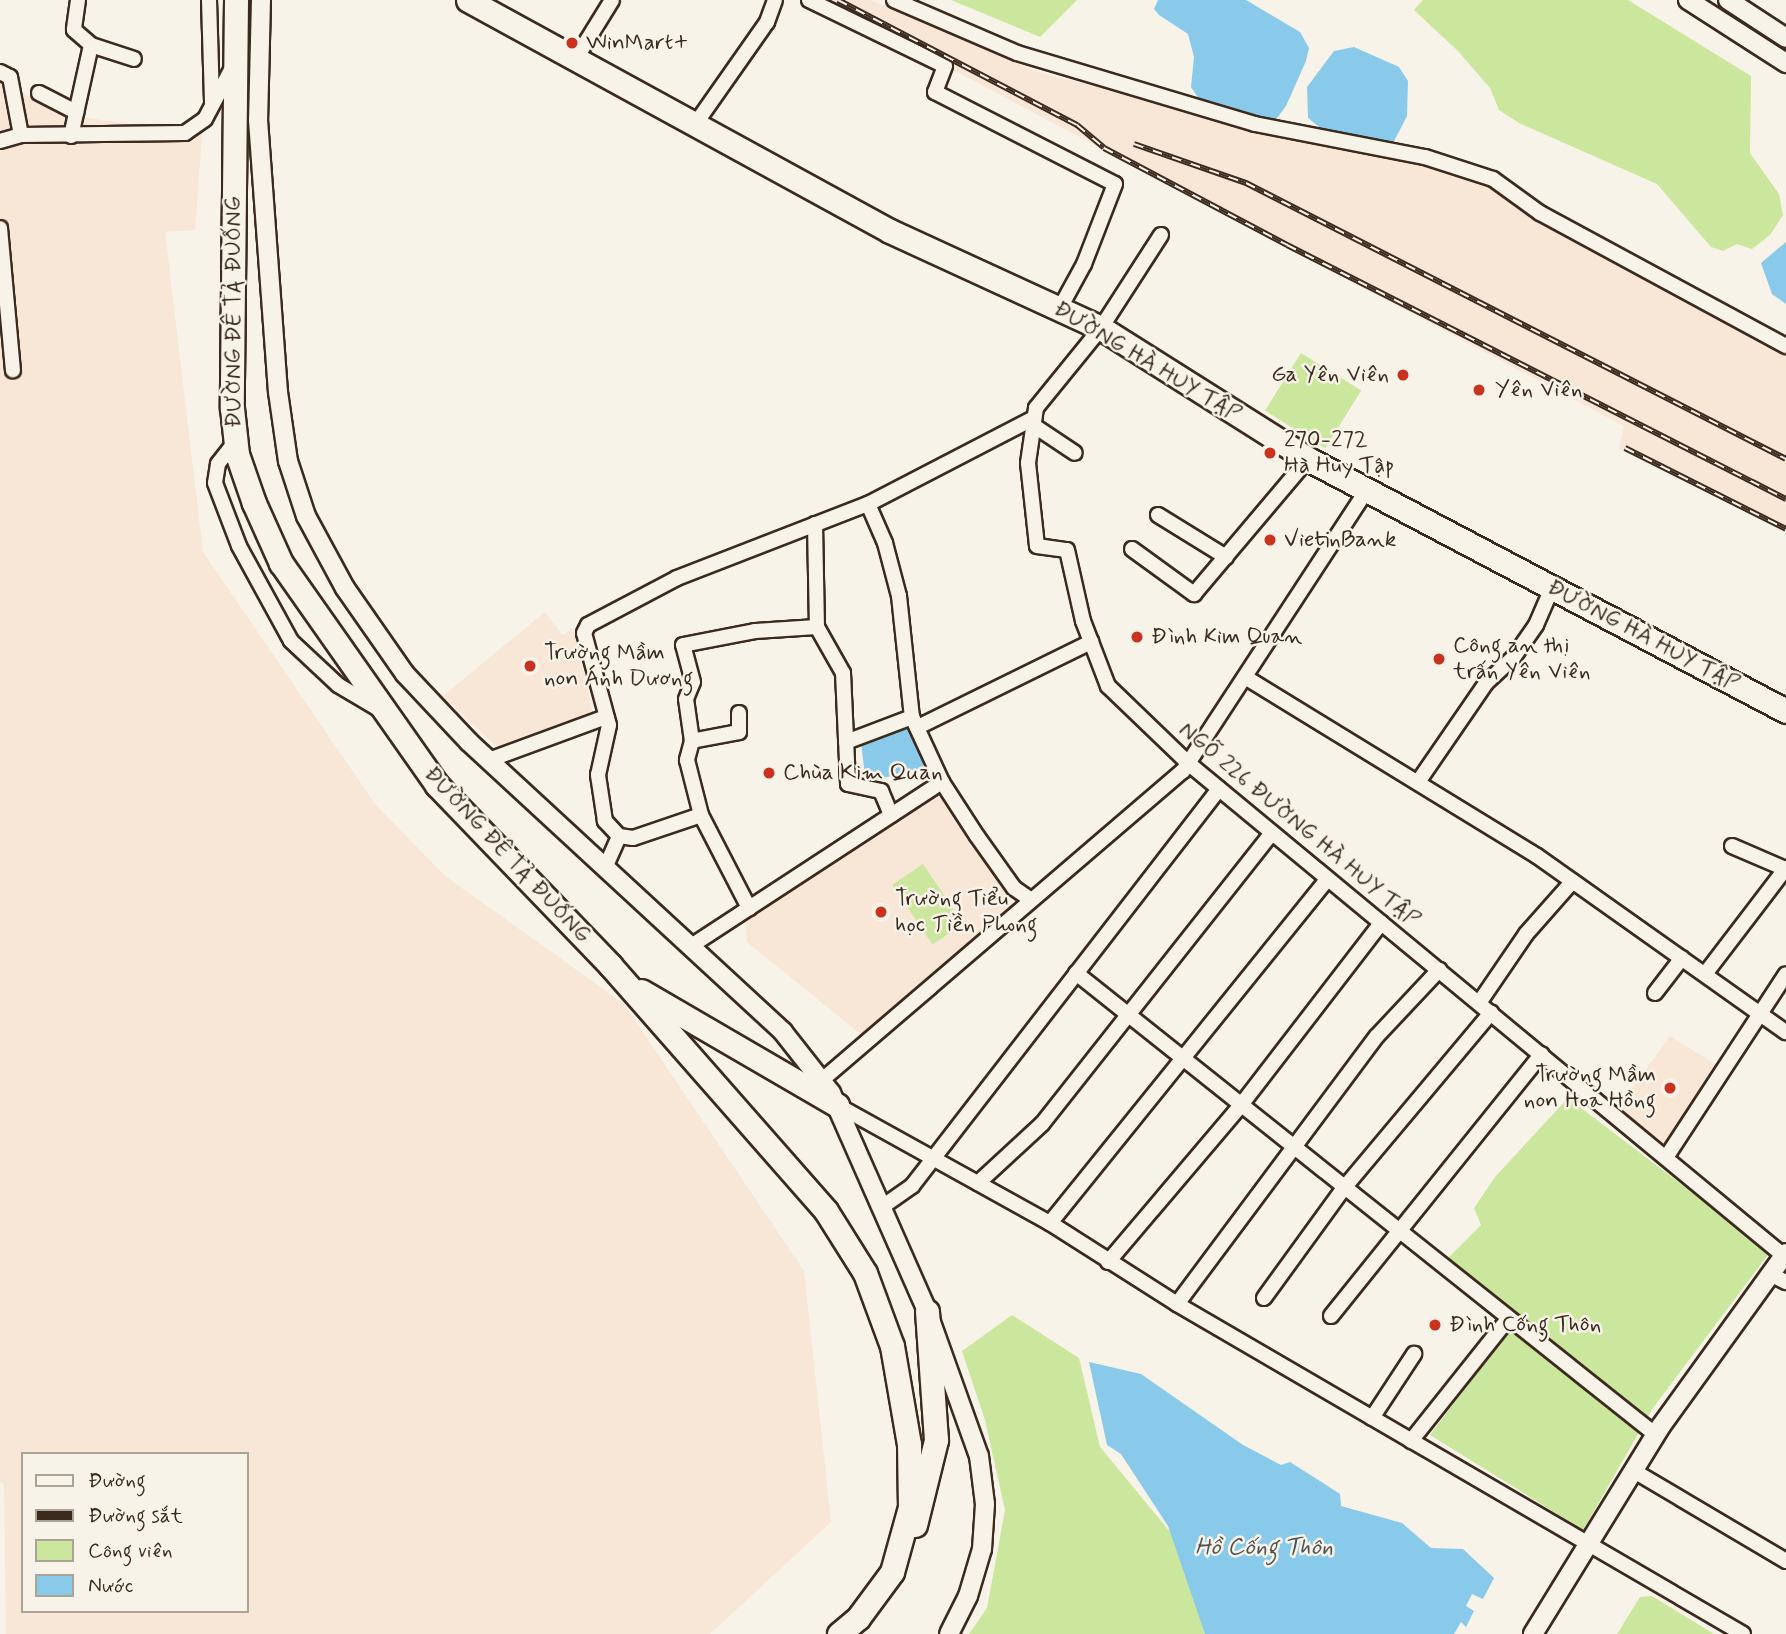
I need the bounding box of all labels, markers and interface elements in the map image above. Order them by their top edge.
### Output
place label: WinMart+ [586,29,689,57]
marker: WinMart+ [564,35,580,51]
street label: ĐƯỜNG ĐÊ TẢ ĐUỐNG [220,196,248,428]
street label: ĐƯỜNG HÀ HUY TẬP [1049,296,1245,428]
place label: Ga Yên Viên [1269,361,1389,389]
marker: Ga Yên Viên [1395,367,1411,383]
place label: Yên Viên [1495,376,1582,404]
marker: Yên Viên [1469,380,1489,400]
place label: 270-272 Hà Huy Tập [1284,426,1392,480]
marker: 270-272 Hà Huy Tập [1262,445,1278,461]
place label: VietinBank [1284,526,1396,554]
marker: VietinBank [1262,532,1278,548]
street label: ĐƯỜNG HÀ HUY TẬP [1543,574,1743,698]
place label: Đình Kim Quan [1151,623,1304,651]
marker: Đình Kim Quan [1129,629,1145,645]
place label: Công an thị trấn Yên Viên [1453,632,1592,686]
place label: Trường Mầm non Ánh Dương [544,639,693,693]
marker: Công an thị trấn Yên Viên [1431,651,1447,667]
marker: Trường Mầm non Ánh Dương [522,658,538,674]
street label: NGÕ 226 ĐƯỜNG HÀ HUY TẬP [1174,717,1424,933]
place label: Chùa Kim Quan [783,759,941,787]
street label: ĐƯỜNG ĐÊ TẢ ĐUỐNG [418,761,596,949]
marker: Chùa Kim Quan [761,765,777,781]
place label: Trường Tiểu học Tiền Phong [895,885,1033,939]
marker: Trường Tiểu học Tiền Phong [873,904,889,920]
place label: Trường Mầm non Hoa Hồng [1526,1061,1656,1115]
marker: Trường Mầm non Hoa Hồng [1662,1080,1678,1096]
place label: Đình Cống Thôn [1449,1311,1602,1339]
marker: Đình Cống Thôn [1427,1317,1443,1333]
legend [21,1452,248,1613]
text: Đường [88,1467,146,1495]
text: Đường sắt [88,1502,183,1530]
water label: Hồ Cống Thôn [1196,1534,1332,1562]
text: Công viên [88,1537,173,1565]
text: Nước [88,1572,133,1600]

